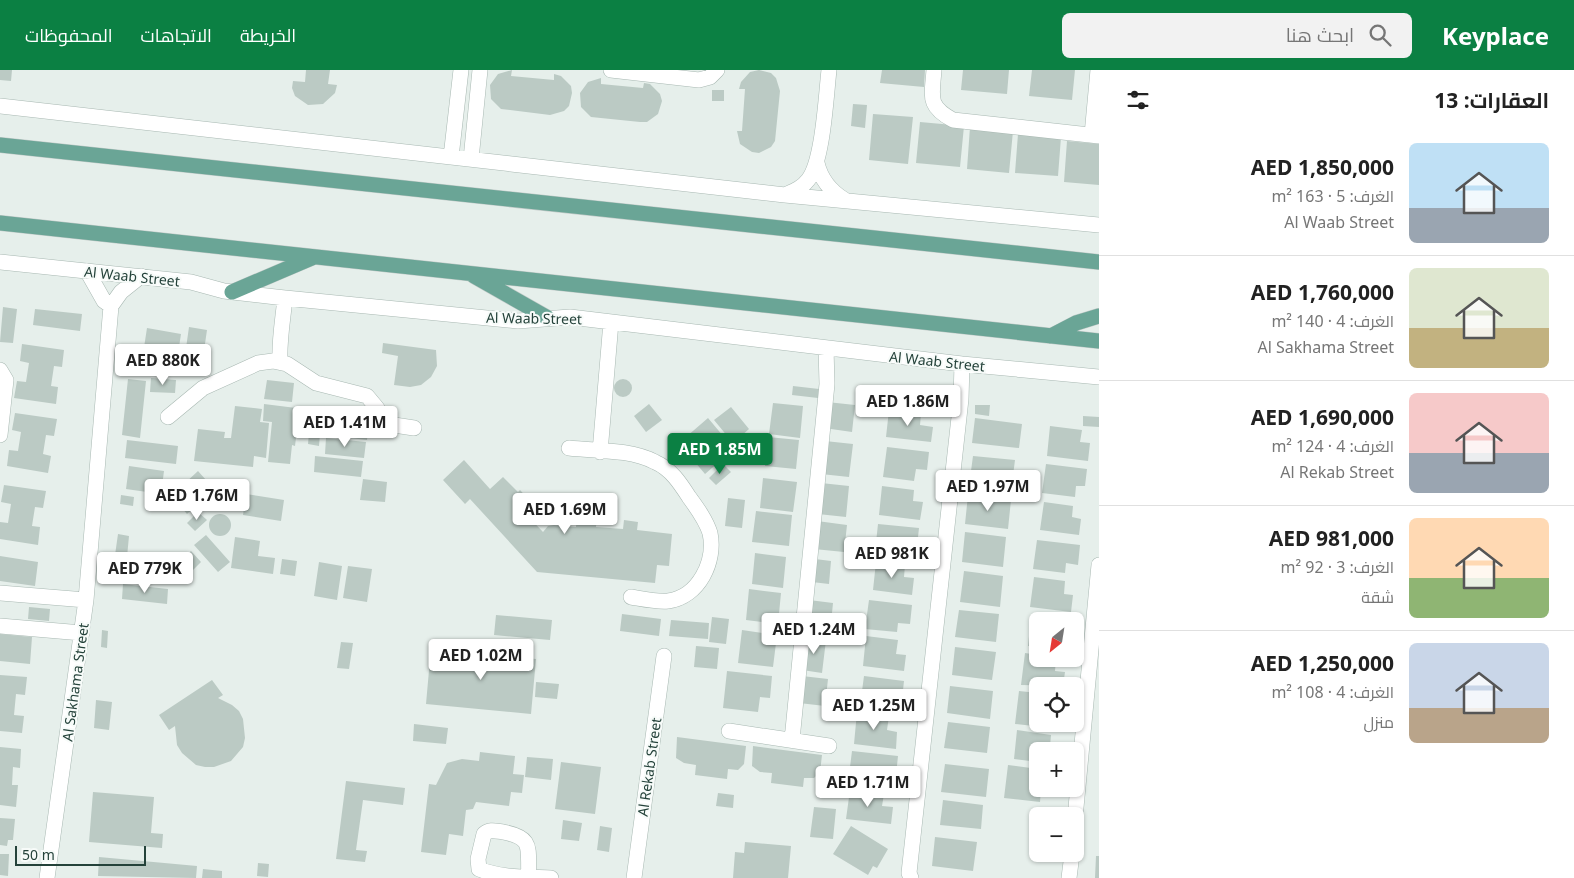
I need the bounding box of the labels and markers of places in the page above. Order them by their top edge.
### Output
pin: AED 880K [111,344,215,386]
pin: AED 1.86M [851,384,965,427]
pin: AED 1.41M [288,406,402,448]
pin: AED 1.85M [663,432,777,475]
pin: AED 1.97M [931,470,1045,512]
pin: AED 1.76M [140,478,254,521]
pin: AED 1.69M [508,492,622,535]
pin: AED 981K [840,536,944,579]
pin: AED 779K [93,552,197,594]
pin: AED 1.24M [757,612,871,655]
pin: AED 1.02M [424,638,538,681]
pin: AED 1.25M [817,688,931,731]
pin: AED 1.71M [811,766,925,808]

